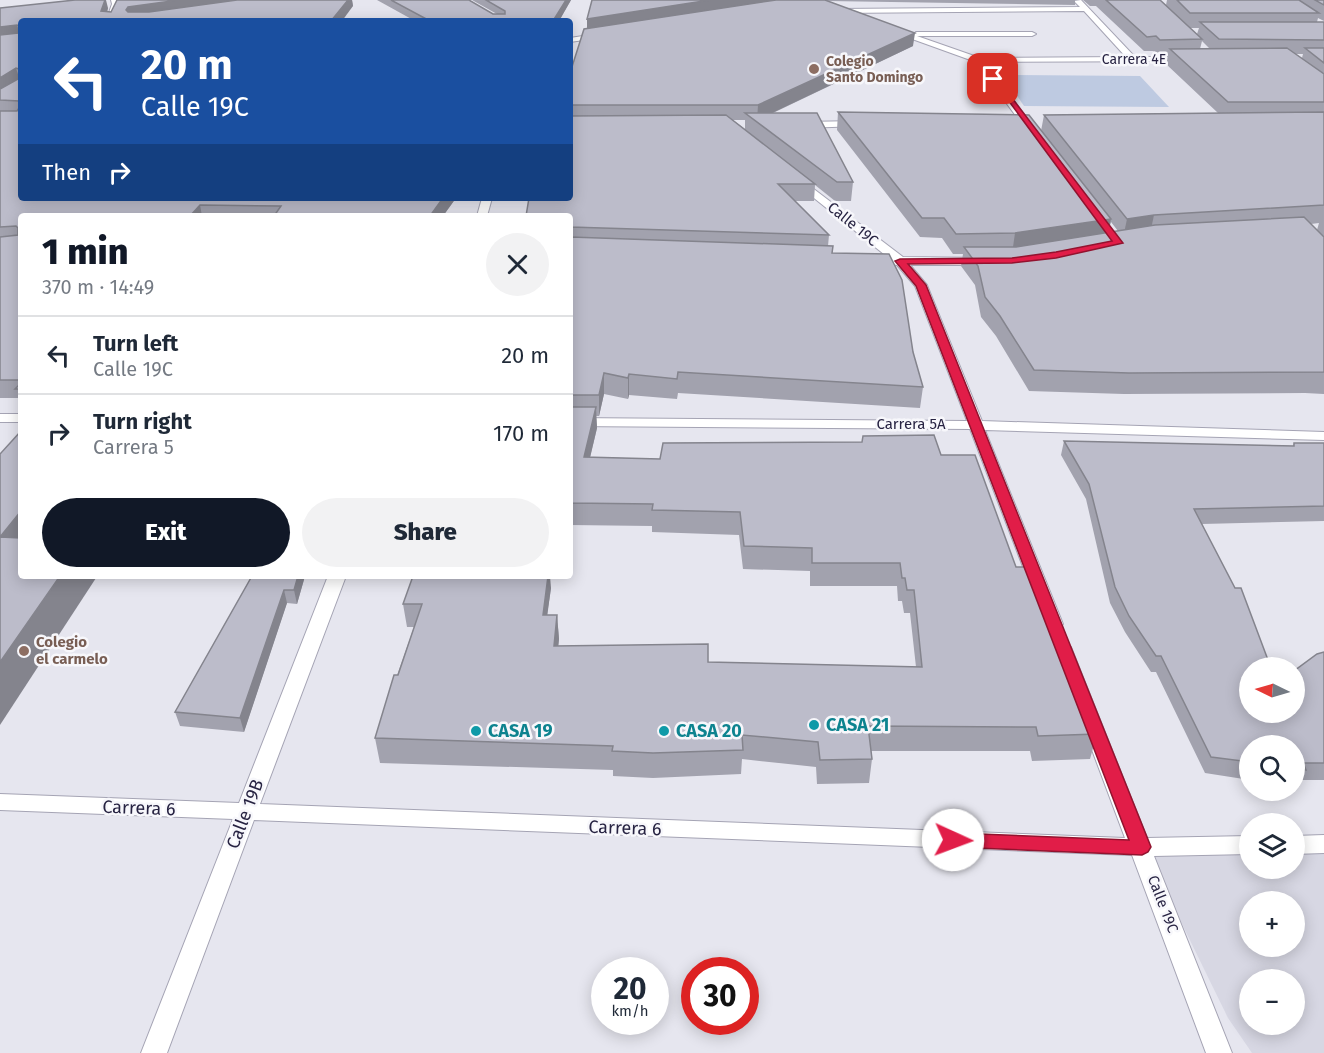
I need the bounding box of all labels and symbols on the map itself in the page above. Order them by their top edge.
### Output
street label: Carrera 4E [1102,51,1166,68]
place label: Colegio Santo Domingo [826,53,923,86]
pin [967,53,1018,104]
marker: Colegio Santo Domingo [807,62,821,76]
street label: Calle 19C [824,198,882,250]
street label: Carrera 5A [876,415,946,433]
place label: Colegio el carmelo [36,633,108,668]
marker: Colegio el carmelo [17,644,31,658]
north arrow [1239,657,1305,723]
place label: CASA 21 [826,714,889,736]
marker: CASA 21 [807,718,821,732]
place label: CASA 19 [488,720,553,742]
place label: CASA 20 [676,720,742,742]
marker: CASA 19 [469,724,483,738]
marker: CASA 20 [657,724,671,738]
street label: Calle 19B [222,776,268,852]
street label: Carrera 6 [102,796,176,820]
position arrow [921,808,985,872]
street label: Carrera 6 [588,816,662,840]
street label: Calle 19C [1144,873,1182,936]
speed limit sign: 30 [681,957,759,1035]

